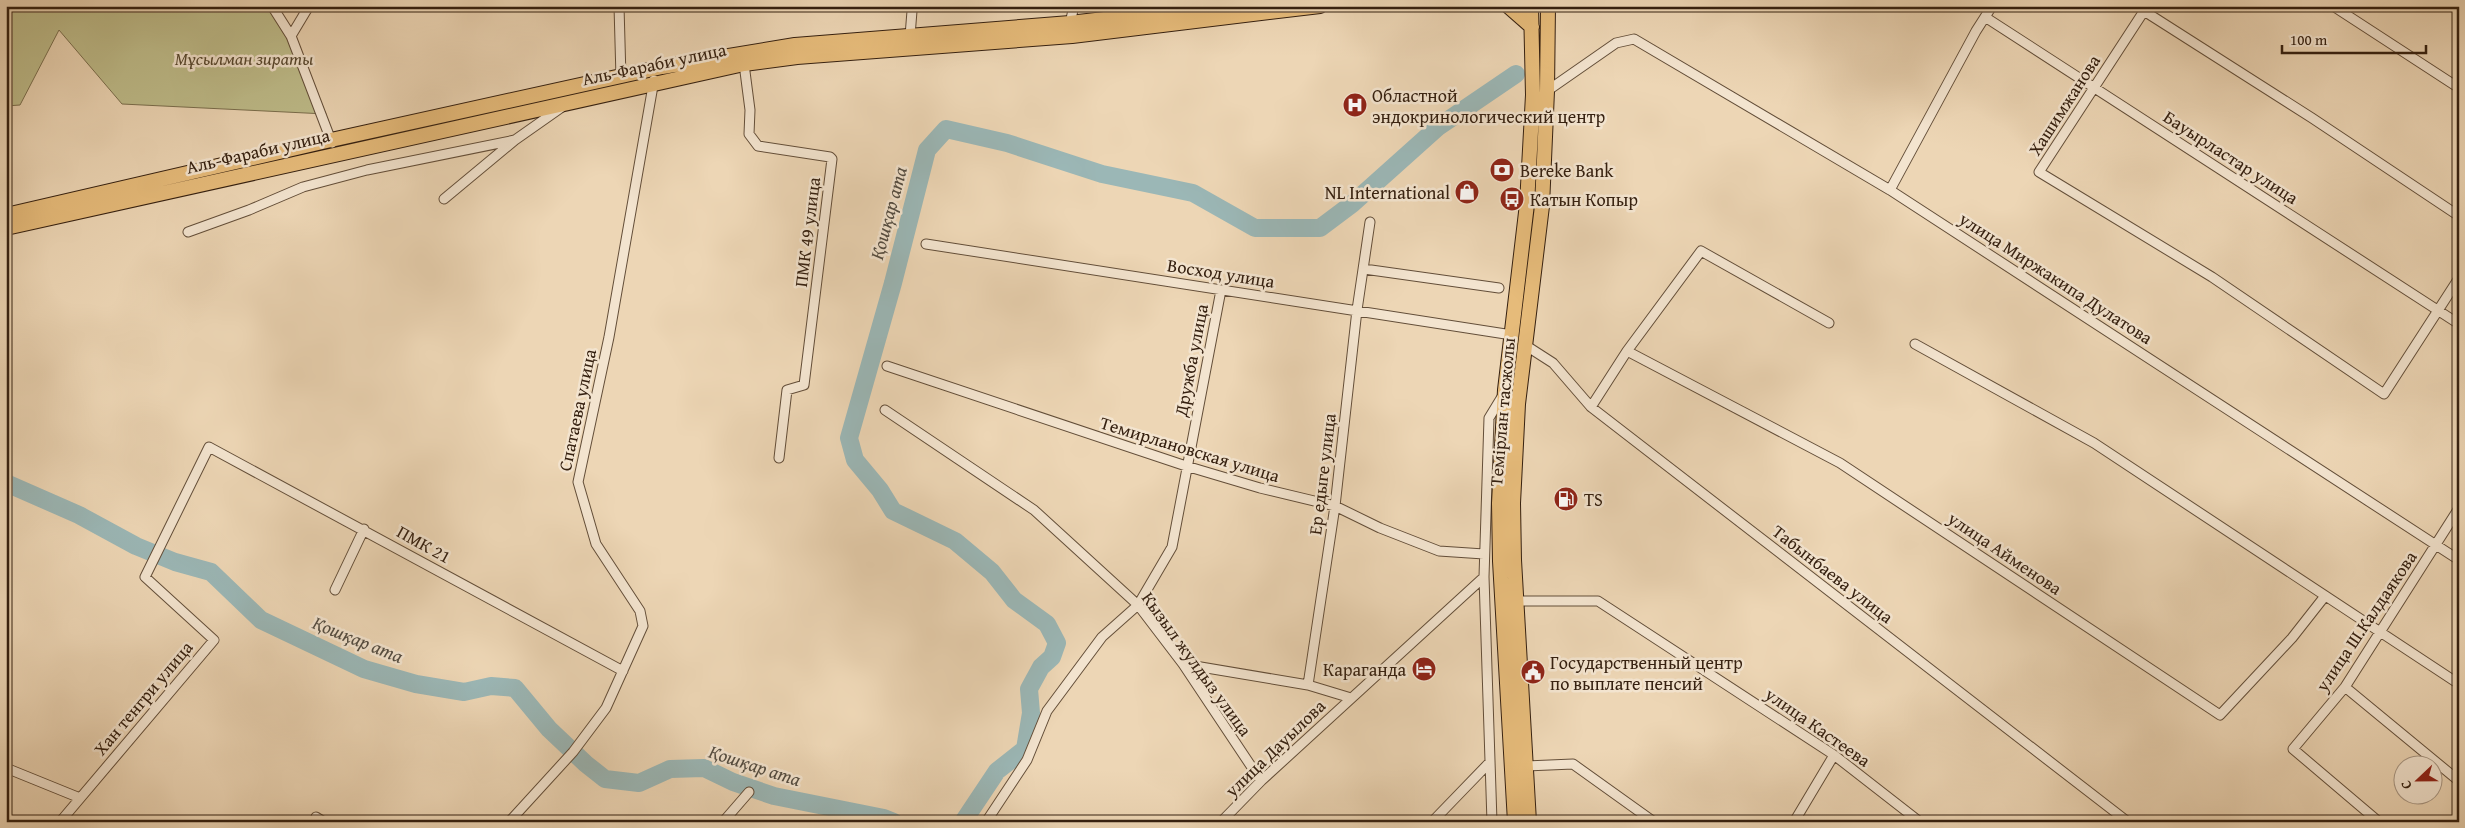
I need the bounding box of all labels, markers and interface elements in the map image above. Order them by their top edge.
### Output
scale bar [2282,22,2426,54]
text: 100 m [2290,29,2328,50]
street label: Аль-Фараби улица [580,35,729,92]
park label: Мұсылман зираты [175,45,313,72]
street label: Хашимжанова [2021,49,2107,161]
place label: Областной эндокринологический центр [1372,82,1605,130]
hospital icon: Областной эндокринологический центр [1342,92,1368,118]
street label: Бауырластар улица [2158,103,2304,211]
street label: Аль-Фараби улица [184,121,333,181]
bank icon: Bereke Bank [1489,157,1515,183]
place label: Bereke Bank [1520,157,1614,184]
water label: Қошқар ата [862,163,914,263]
street label: ПМК 49 улица [787,175,827,289]
place label: NL International [1325,179,1450,206]
shop icon: NL International [1454,179,1480,205]
bus stop icon: Катын Копыр [1499,186,1525,212]
place label: Катын Копыр [1530,186,1638,213]
street label: улица Миржакипа Дулатова [1953,205,2158,351]
street label: Восход улица [1166,251,1277,295]
street label: Дружба улица [1167,301,1215,419]
street label: Темірлан тасжолы [1482,336,1522,487]
street label: Спатаева улица [551,346,603,474]
street label: Темирлановская улица [1097,409,1283,489]
street label: Ер едыге улица [1301,411,1343,536]
fuel station icon: TS [1553,486,1579,512]
place label: TS [1584,486,1603,513]
street label: улица Айменова [1942,504,2068,601]
street label: ПМК 21 [392,518,456,570]
street label: Табынбаева улица [1767,518,1900,630]
street label: улица Ш.Калдаякова [2308,545,2424,698]
street label: Кызыл жулдыз улица [1135,586,1259,742]
water label: Қошқар ата [309,608,408,670]
street label: Хан тенгри улица [87,634,199,761]
place label: Государственный центр по выплате пенсий [1550,649,1743,697]
place label: Караганда [1323,656,1406,683]
hotel icon: Караганда [1411,656,1437,682]
public building icon: Государственный центр по выплате пенсий [1520,659,1546,685]
street label: улица Кастеева [1759,680,1877,774]
street label: улица Дауылова [1218,693,1332,804]
water label: Қошқар ата [705,737,805,793]
north arrow [2392,756,2442,806]
text: С [2395,777,2417,792]

